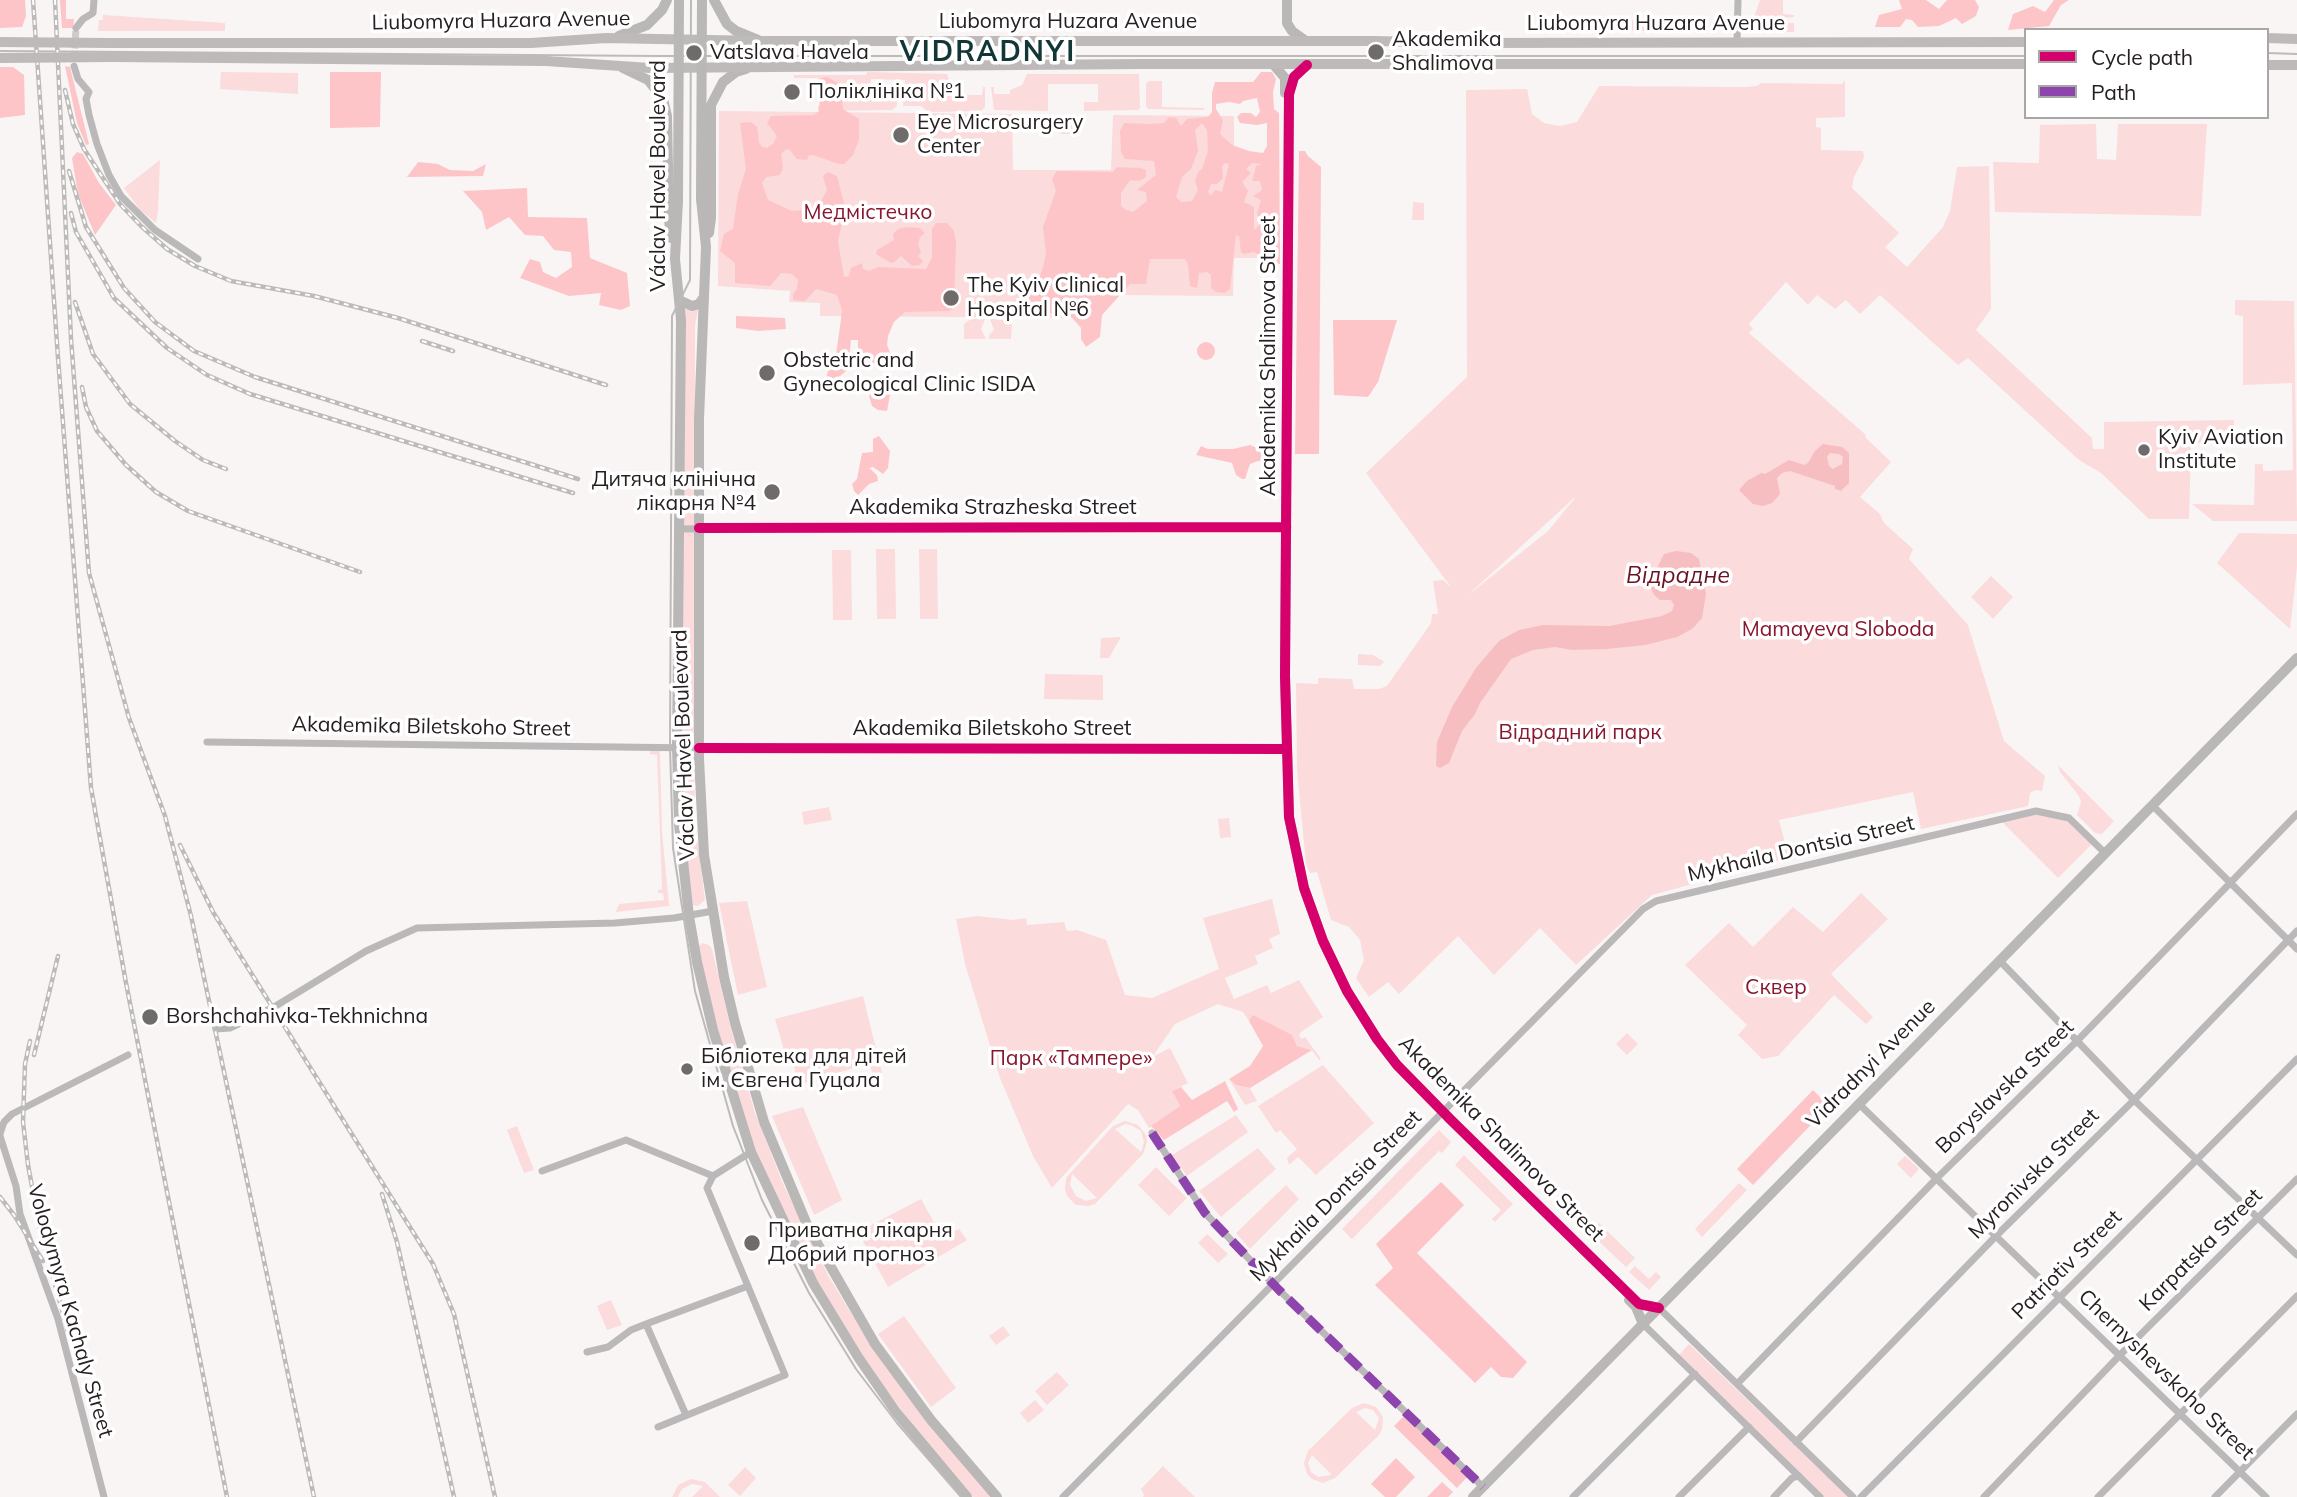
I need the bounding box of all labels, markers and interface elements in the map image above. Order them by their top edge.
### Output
street label: Liubomyra Huzara Avenue [372,6,630,36]
street label: Liubomyra Huzara Avenue [939,9,1197,35]
street label: Liubomyra Huzara Avenue [1527,11,1785,37]
place label: Akademika Shalimova [1392,27,1502,77]
legend [2024,28,2269,119]
district label: VIDRADNYI [901,36,1075,70]
place label: Vatslava Havela [710,40,869,66]
marker: Akademika Shalimova [1366,42,1386,62]
marker: Vatslava Havela [684,43,704,63]
text: Cycle path [2091,44,2193,70]
street label: Václav Havel Boulevard [646,60,672,292]
place label: Поліклініка №1 [808,79,965,105]
text: Path [2091,79,2136,105]
marker: Поліклініка №1 [782,82,802,102]
place label: Eye Microsurgery Center [917,110,1083,160]
marker: Eye Microsurgery Center [891,125,911,145]
park label: Медмістечко [804,200,932,226]
street label: Akademika Shalimova Street [1256,216,1282,496]
place label: The Kyiv Clinical Hospital №6 [967,273,1124,323]
marker: The Kyiv Clinical Hospital №6 [941,288,961,308]
place label: Obstetric and Gynecological Clinic ISIDA [783,348,1036,398]
marker: Obstetric and Gynecological Clinic ISIDA [757,363,777,383]
place label: Kyiv Aviation Institute [2158,425,2284,475]
marker: Kyiv Aviation Institute [2136,442,2152,458]
place label: Дитяча клінічна лікарня №4 [592,467,756,517]
marker: Дитяча клінічна лікарня №4 [762,482,782,502]
street label: Akademika Strazheska Street [849,495,1137,521]
water label: Відрадне [1626,562,1730,590]
park label: Mamayeva Sloboda [1742,617,1934,643]
street label: Václav Havel Boulevard [667,629,701,861]
street label: Akademika Biletskoho Street [291,712,571,742]
street label: Akademika Biletskoho Street [853,716,1131,742]
park label: Відрадний парк [1498,720,1662,746]
street label: Mykhaila Dontsia Street [1685,811,1917,887]
park label: Сквер [1745,975,1807,1001]
street label: Vidradnyi Avenue [1801,994,1941,1134]
place label: Borshchahivka-Tekhnichna [166,1004,428,1030]
marker: Borshchahivka-Tekhnichna [140,1007,160,1027]
street label: Boryslavska Street [1931,1015,2079,1159]
street label: Akademika Shalimova Street [1393,1031,1609,1247]
place label: Бібліотека для дітей ім. Євгена Гуцала [701,1044,907,1094]
park label: Парк «Тампере» [990,1046,1152,1072]
marker: Бібліотека для дітей ім. Євгена Гуцала [679,1061,695,1077]
street label: Myronivska Street [1964,1104,2104,1244]
street label: Mykhaila Dontsia Street [1245,1105,1427,1287]
street label: Volodymyra Kachaly Street [22,1182,118,1440]
street label: Karpatska Street [2134,1183,2268,1317]
street label: Patriotiv Street [2007,1205,2127,1325]
place label: Приватна лікарня Добрий прогноз [768,1218,953,1268]
marker: Приватна лікарня Добрий прогноз [742,1233,762,1253]
street label: Chernyshevskoho Street [2073,1284,2259,1466]

